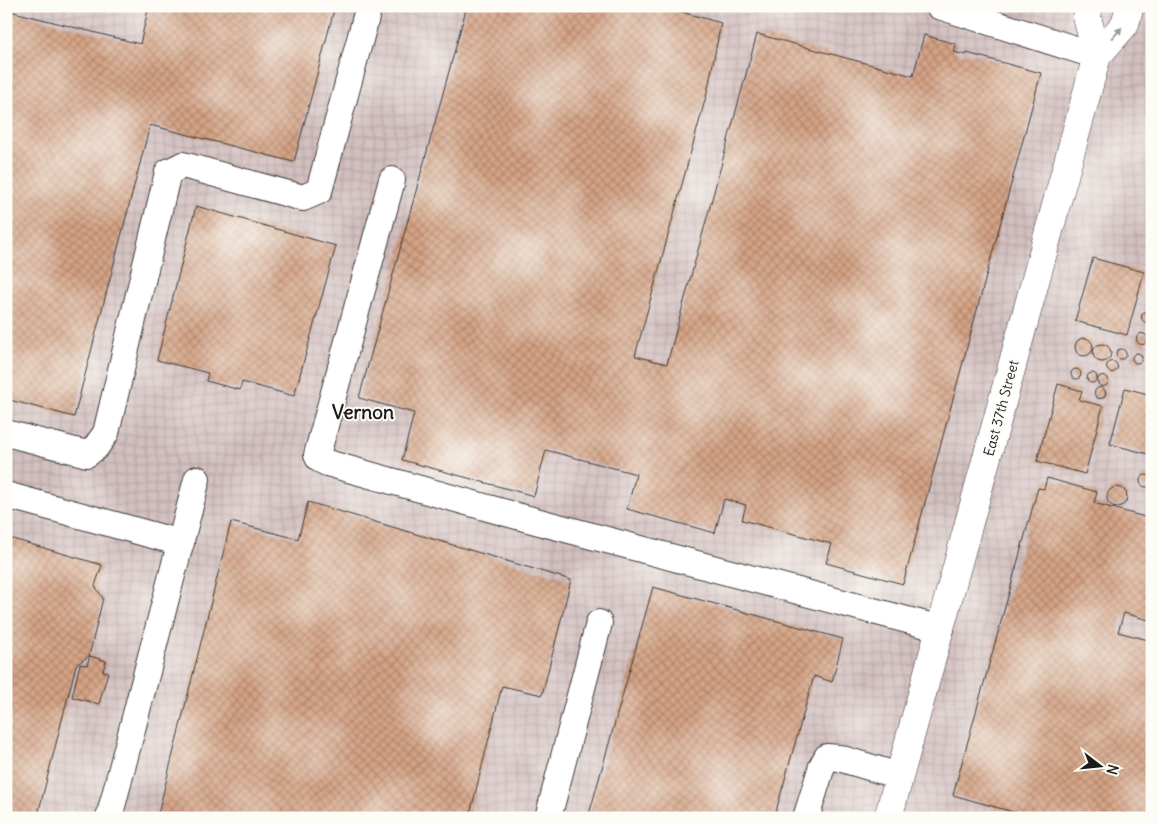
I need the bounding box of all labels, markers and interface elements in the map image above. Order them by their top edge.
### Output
one-way arrow [1112,27,1123,40]
street label: East 37th Street [980,358,1023,458]
district label: Vernon [332,400,394,424]
north arrow [1076,742,1126,792]
text: N [1103,762,1122,777]

